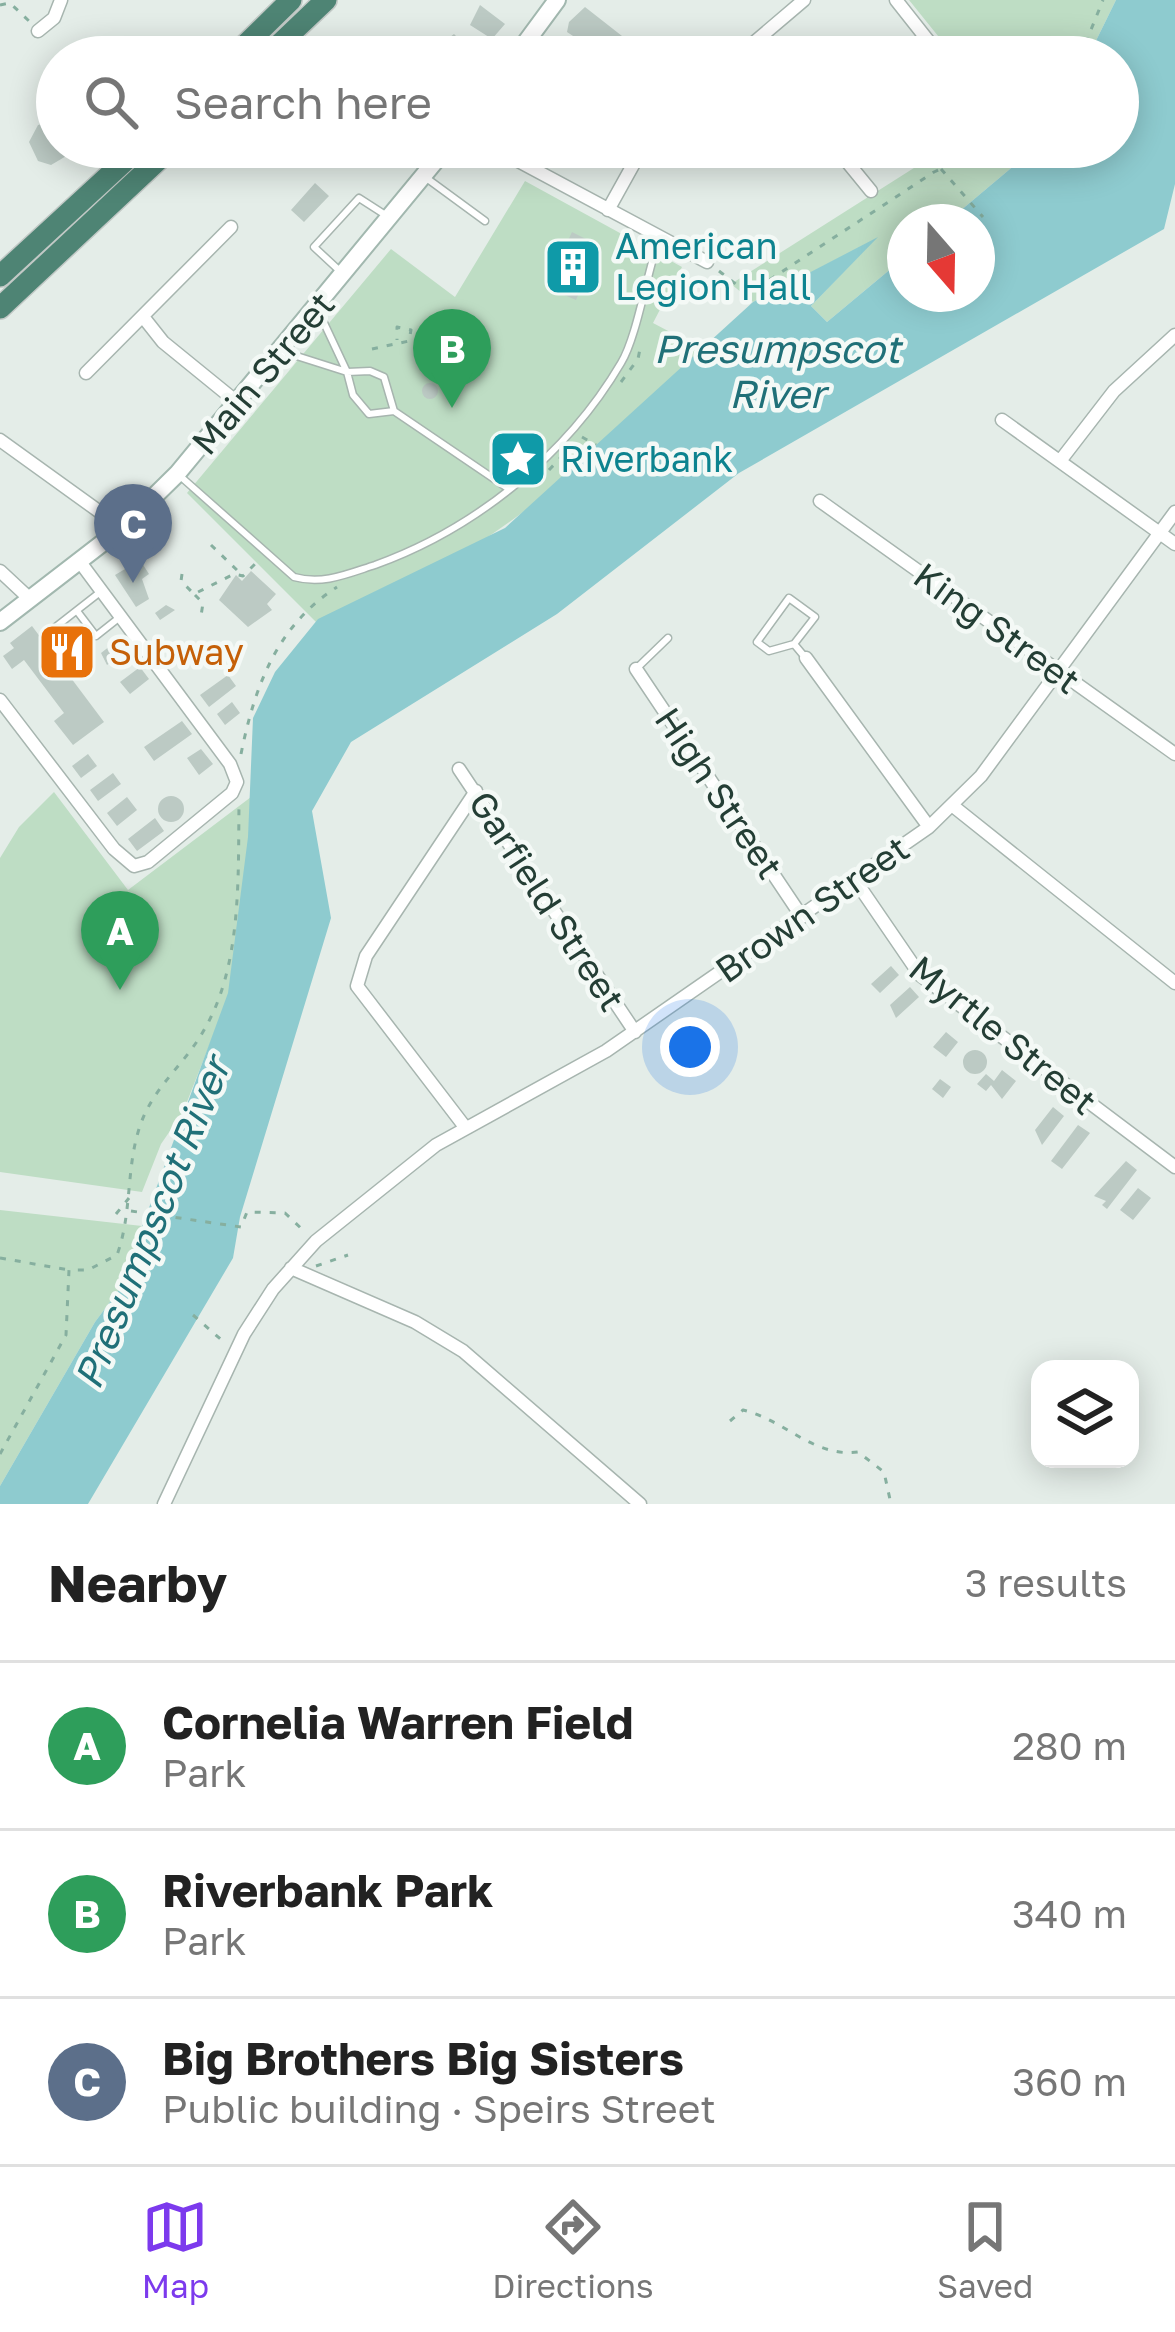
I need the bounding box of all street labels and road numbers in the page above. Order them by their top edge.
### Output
street label: Main Street [182,283,343,463]
street label: King Street [906,553,1089,702]
street label: High Street [647,699,792,886]
street label: Garfield Street [460,783,634,1019]
street label: Brown Street [707,826,917,991]
street label: Myrtle Street [901,946,1105,1123]

